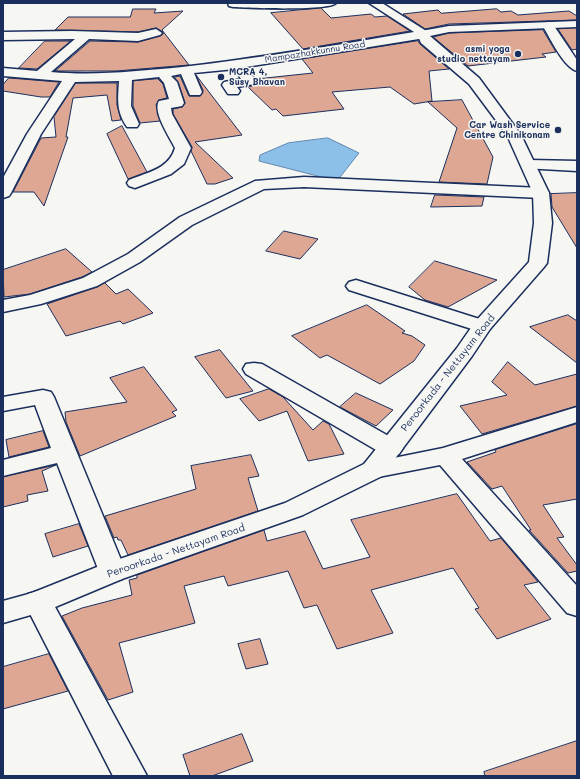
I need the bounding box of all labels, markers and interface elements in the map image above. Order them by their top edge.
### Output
street label: Mampazhakkunnu Road [264,39,366,65]
place label: asmi yoga studio nettayam [437,44,510,65]
marker: asmi yoga studio nettayam [513,49,523,59]
place label: MCRA 4, Susy Bhavan [229,67,285,88]
marker: MCRA 4, Susy Bhavan [216,72,226,82]
place label: Car Wash Service Centre Chinikonam [464,120,550,141]
marker: Car Wash Service Centre Chinikonam [553,125,563,135]
street label: Peroorkada - Nettayam Road [399,312,497,434]
street label: Peroorkada - Nettayam Road [105,522,247,580]

